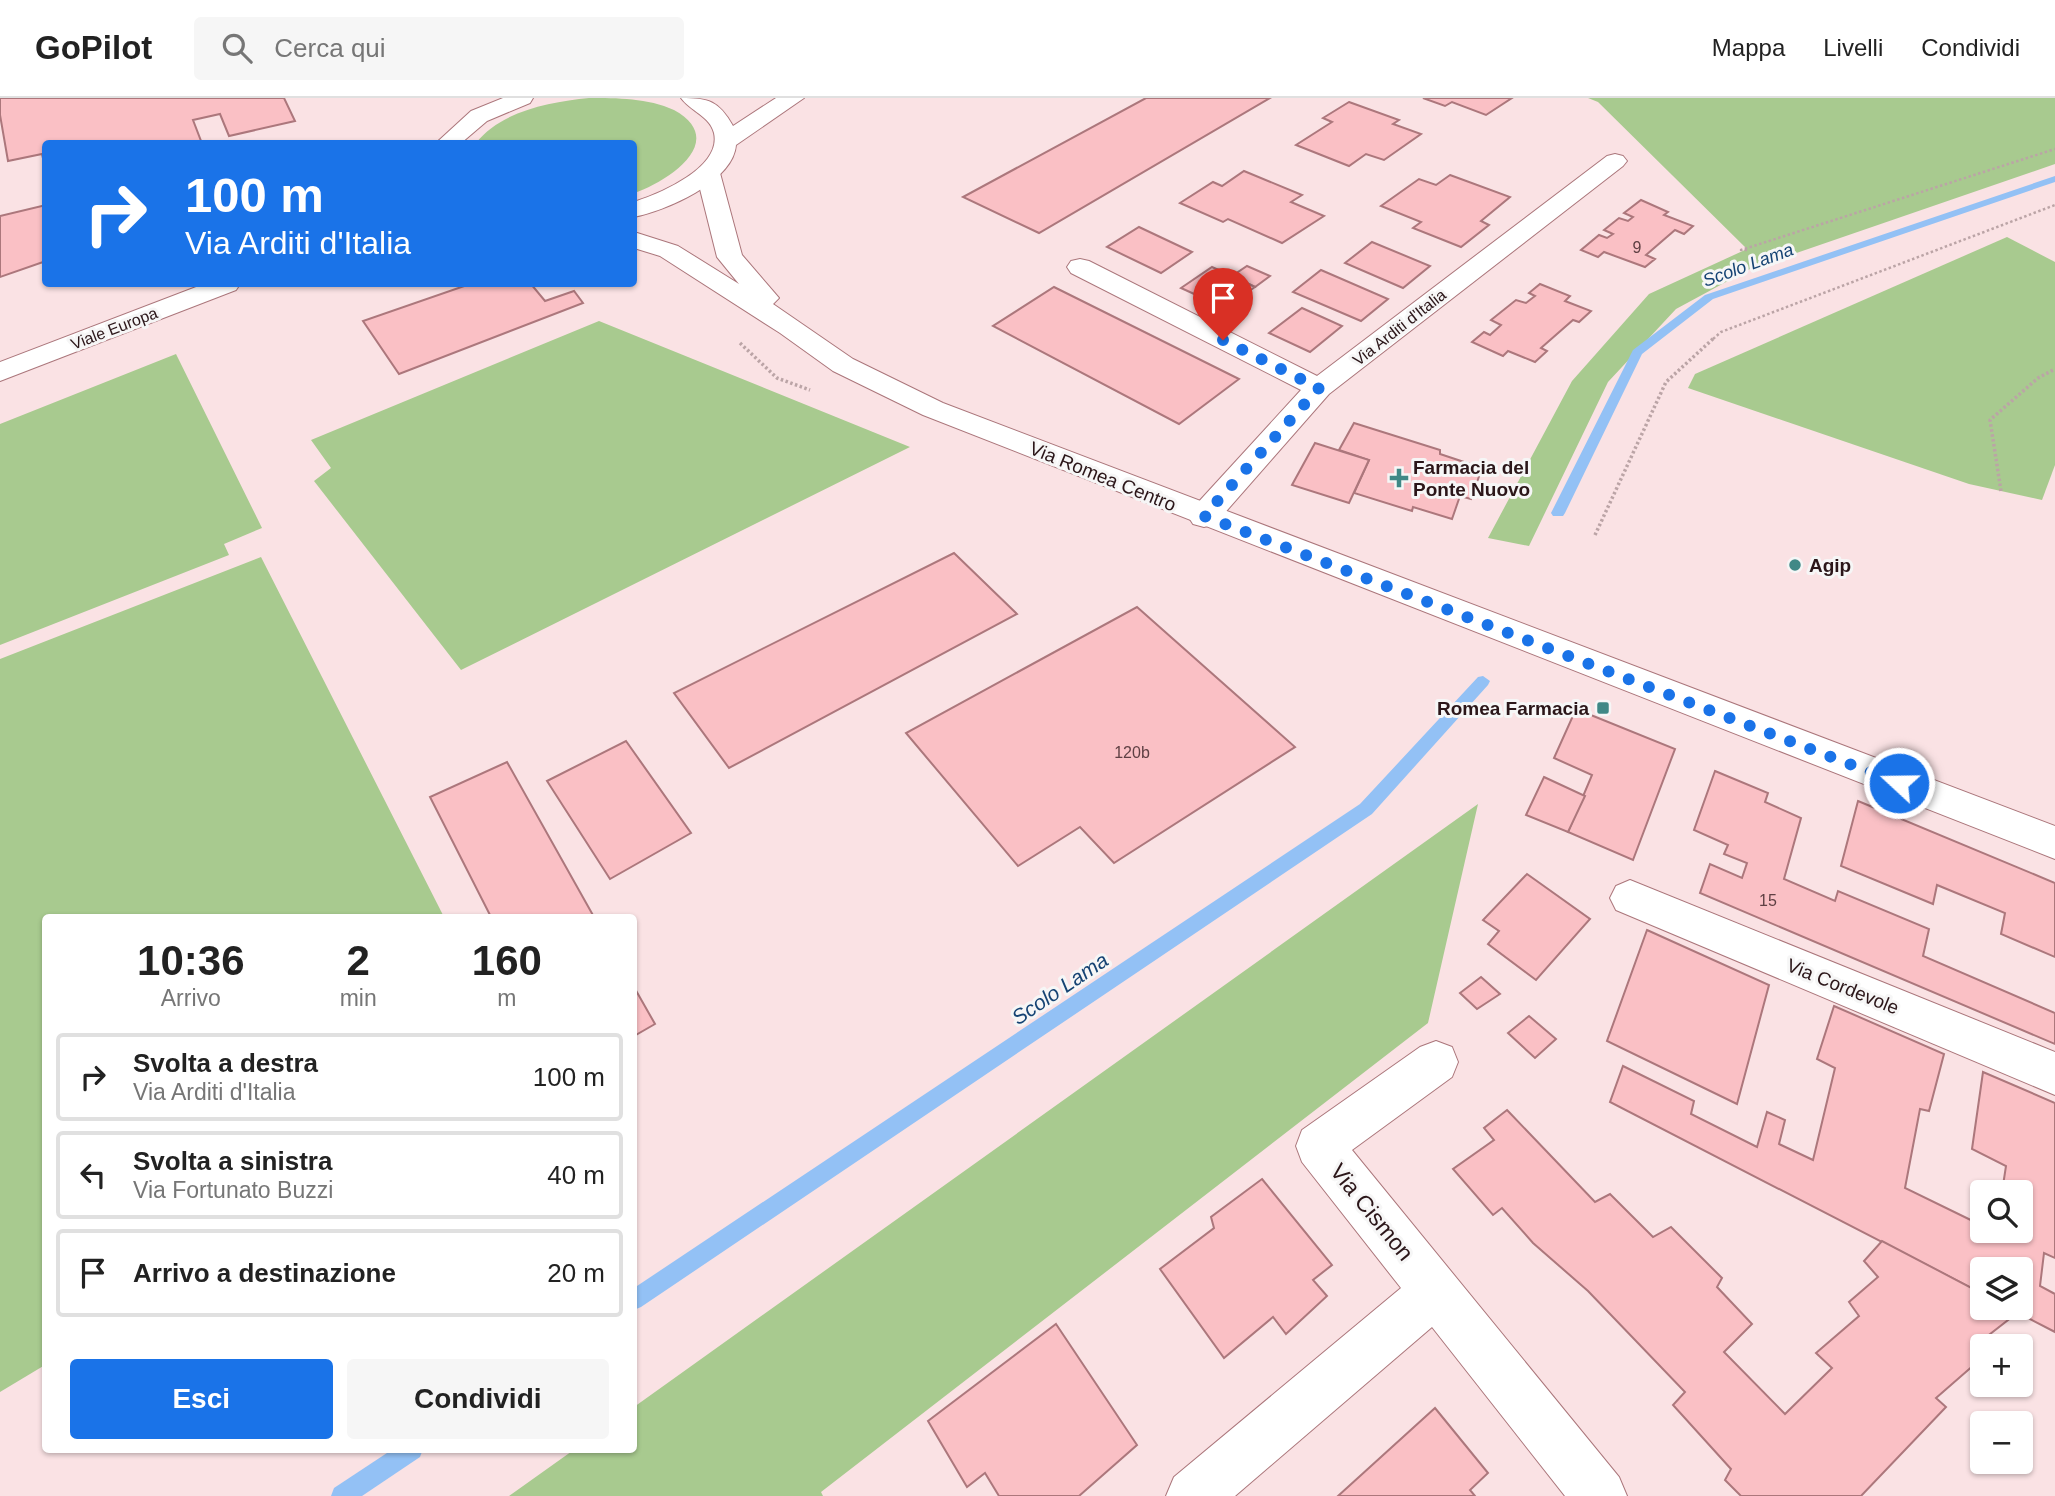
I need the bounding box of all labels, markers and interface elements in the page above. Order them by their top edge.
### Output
search box [194,17,684,80]
text: GoPilot [35,29,152,66]
icon: search [218,29,256,67]
text: Cerca qui [274,33,386,63]
text: Mappa [1712,34,1785,61]
text: Livelli [1823,34,1883,61]
text: Condividi [1921,34,2020,61]
icon: right [70,168,161,259]
text: 100 m [185,168,324,222]
text: Via Arditi d'Italia [185,225,411,261]
house number: 9 [1633,239,1642,256]
water label: Scolo Lama [1700,239,1796,291]
pin [1193,268,1253,340]
icon: arrive [1204,279,1242,317]
street label: Via Arditi d'Italia [1350,286,1449,369]
street label: Viale Europa [69,304,160,353]
street label: Via Romea Centro [1027,438,1179,515]
place label: Farmacia del Ponte Nuovo [1413,457,1530,500]
marker: Farmacia del Ponte Nuovo [1391,470,1407,486]
place label: Agip [1809,555,1851,576]
marker: Agip [1787,557,1803,573]
place label: Romea Farmacia [1437,698,1589,719]
marker: Romea Farmacia [1595,700,1611,716]
house number: 120b [1114,744,1150,761]
position arrow [1862,746,1936,820]
house number: 15 [1759,892,1777,909]
text: 10:36 [137,937,245,984]
text: 2 [346,937,370,984]
text: 160 [472,937,542,984]
water label: Scolo Lama [1007,948,1112,1029]
street label: Via Cordevole [1784,954,1902,1018]
text: Arrivo [161,985,221,1011]
text: min [340,985,377,1011]
text: m [497,985,516,1011]
text: Svolta a destra [133,1048,318,1078]
icon: right [74,1058,112,1096]
text: 100 m [533,1062,605,1092]
text: Via Arditi d'Italia [133,1079,296,1105]
text: Svolta a sinistra [133,1146,332,1176]
icon: left [74,1156,112,1194]
street label: Via Cismon [1325,1158,1419,1266]
text: 40 m [547,1160,605,1190]
text: Via Fortunato Buzzi [133,1177,333,1203]
map controls [1970,1180,2033,1474]
button: search [1970,1180,2033,1243]
icon: arrive [74,1254,112,1292]
button: layers [1970,1257,2033,1320]
text: Arrivo a destinazione [133,1258,396,1288]
text: 20 m [547,1258,605,1288]
button: + [1970,1334,2033,1397]
button: Esci [70,1359,333,1439]
button: Condividi [347,1359,609,1439]
button: − [1970,1411,2033,1474]

